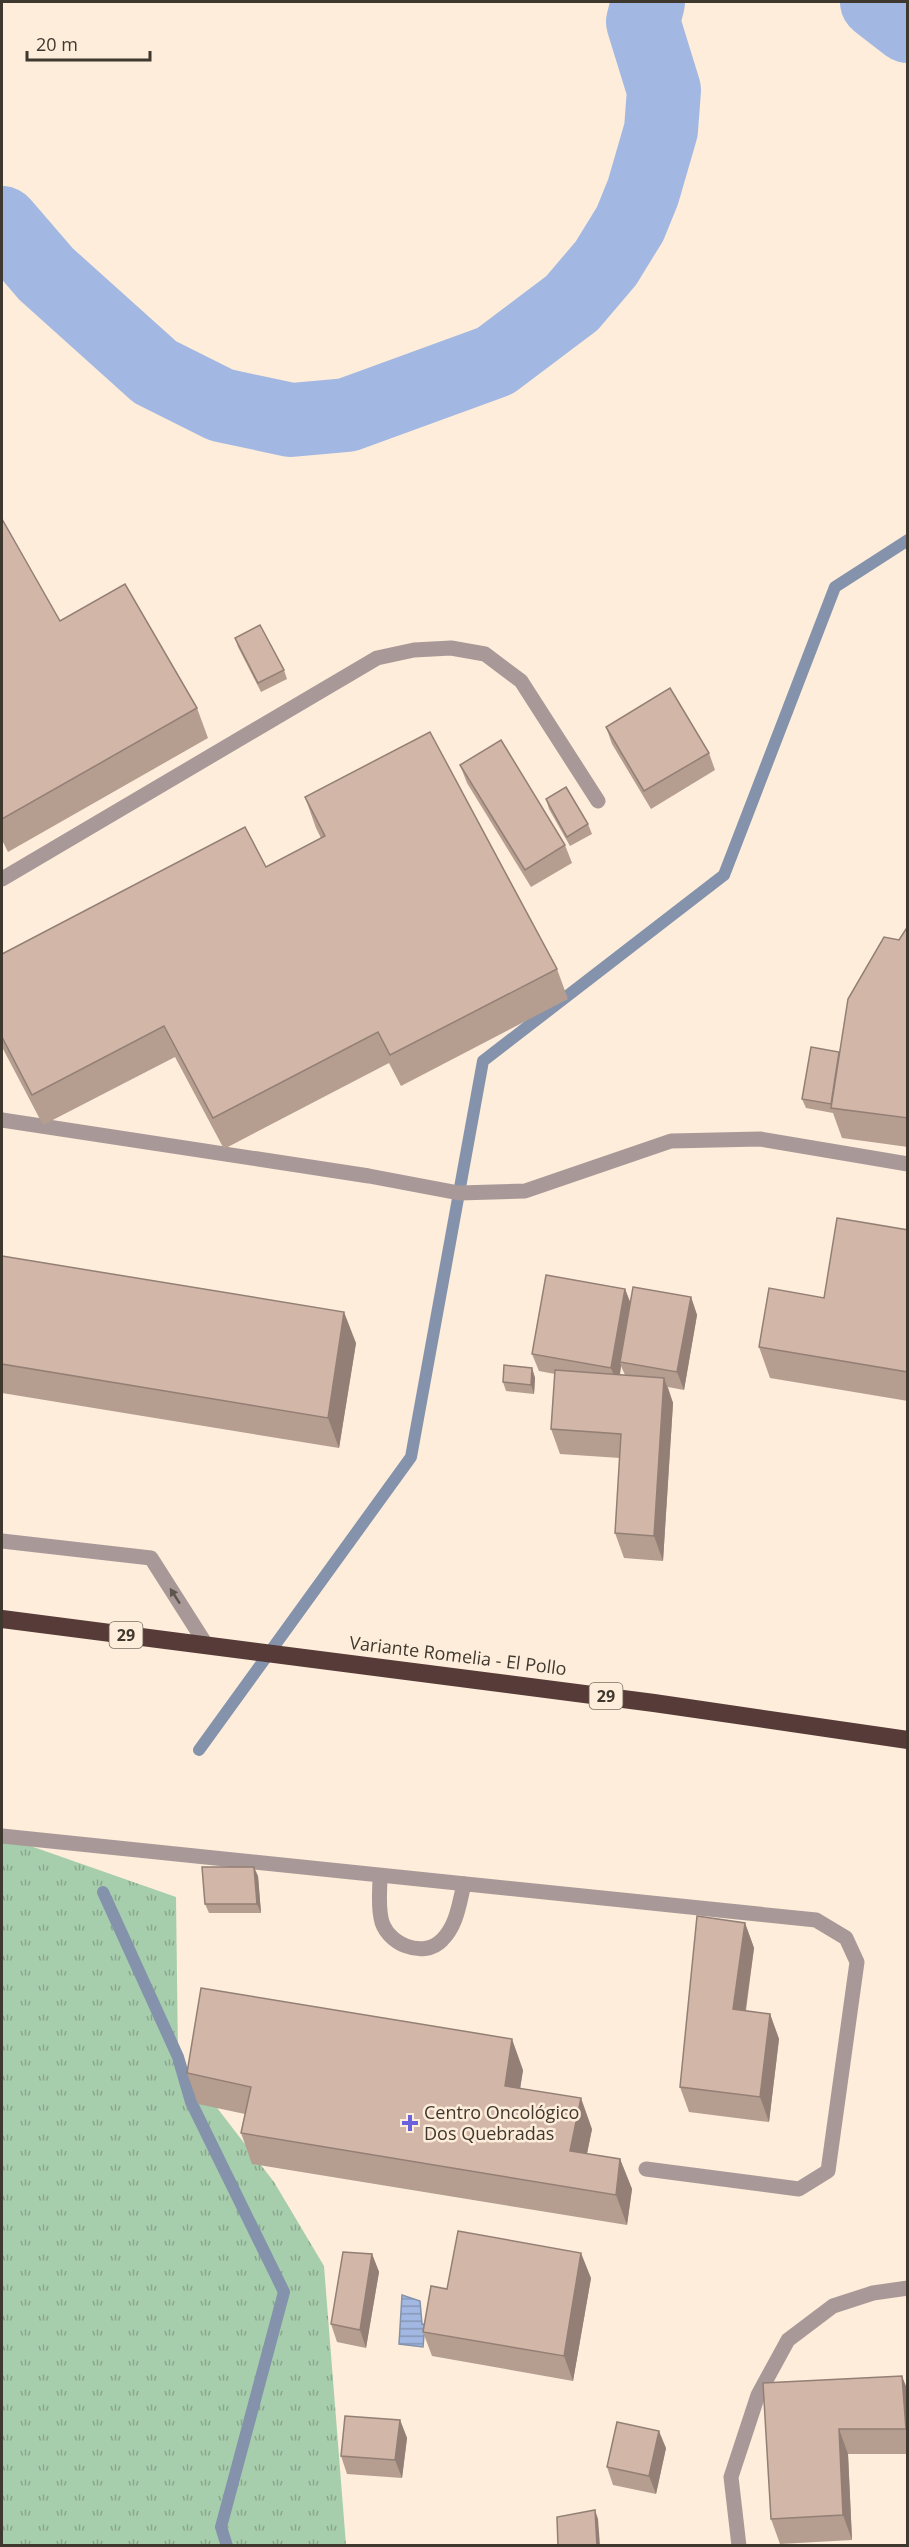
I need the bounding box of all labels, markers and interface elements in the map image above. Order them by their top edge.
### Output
scale bar [27,24,150,62]
text: 20 m [36,32,78,56]
one-way arrow [170,1588,181,1605]
road number: 29 [110,1622,142,1648]
street label: Variante Romelia - El Pollo [348,1630,568,1680]
road number: 29 [590,1683,622,1709]
place label: Centro Oncológico Dos Quebradas [424,2100,579,2145]
marker: Centro Oncológico Dos Quebradas [401,2114,419,2132]

